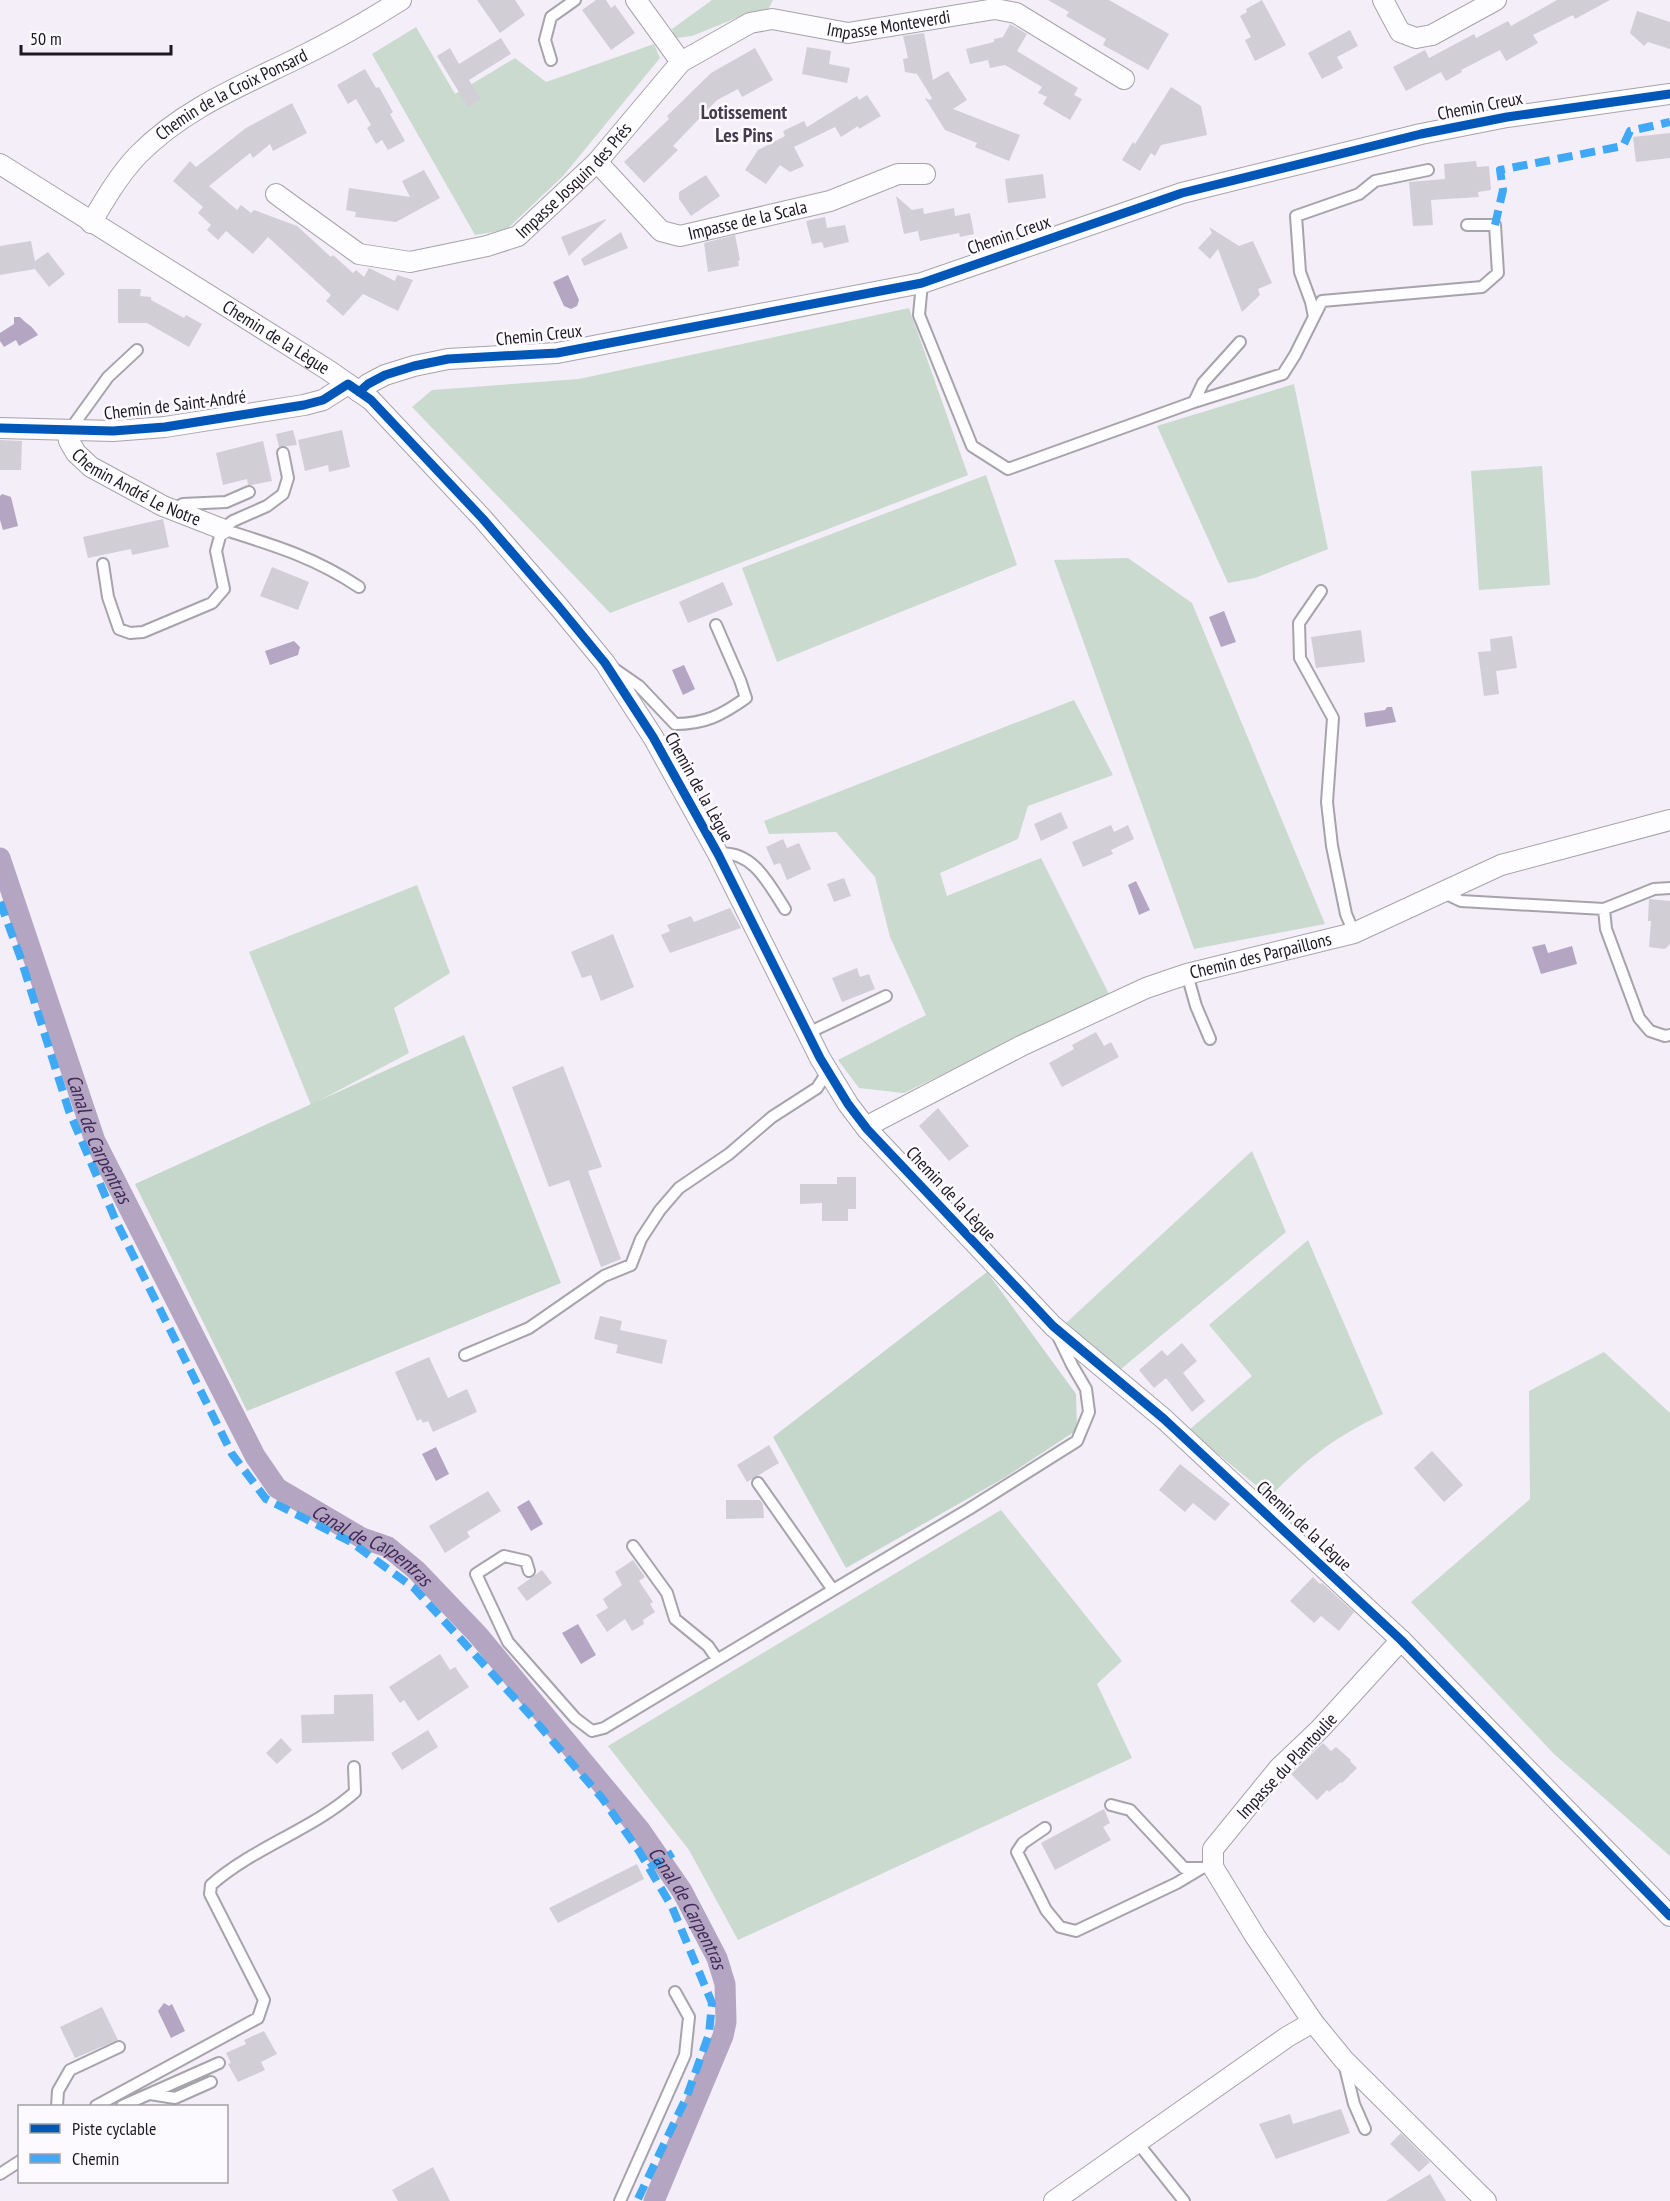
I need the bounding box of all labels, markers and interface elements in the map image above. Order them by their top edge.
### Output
street label: Impasse Monteverdi [825,4,952,44]
scale bar [21,18,171,56]
text: 50 m [30,27,62,50]
street label: Chemin de la Croix Ponsard [150,43,311,145]
street label: Chemin Creux [1435,86,1525,125]
district label: Lotissement Les Pins [701,99,787,148]
street label: Impasse Josquin des Prés [511,117,636,243]
street label: Impasse de la Scala [686,195,809,245]
street label: Chemin Creux [964,209,1054,259]
street label: Chemin de la Lègue [218,295,334,379]
street label: Chemin Creux [495,318,584,350]
street label: Chemin de Saint-André [103,384,247,425]
street label: Chemin André Le Notre [67,443,204,531]
street label: Chemin de la Lègue [660,728,739,846]
street label: Chemin des Parpaillons [1187,927,1334,984]
water label: Canal de Carpentras [61,1071,139,1210]
street label: Chemin de la Lègue [901,1141,1001,1246]
street label: Chemin de la Lègue [1252,1476,1357,1576]
water label: Canal de Carpentras [307,1498,439,1593]
street label: Impasse du Plantoulie [1231,1708,1342,1824]
water label: Canal de Carpentras [642,1841,733,1974]
legend [18,2105,228,2183]
text: Piste cyclable [72,2117,156,2140]
text: Chemin [72,2147,119,2170]

